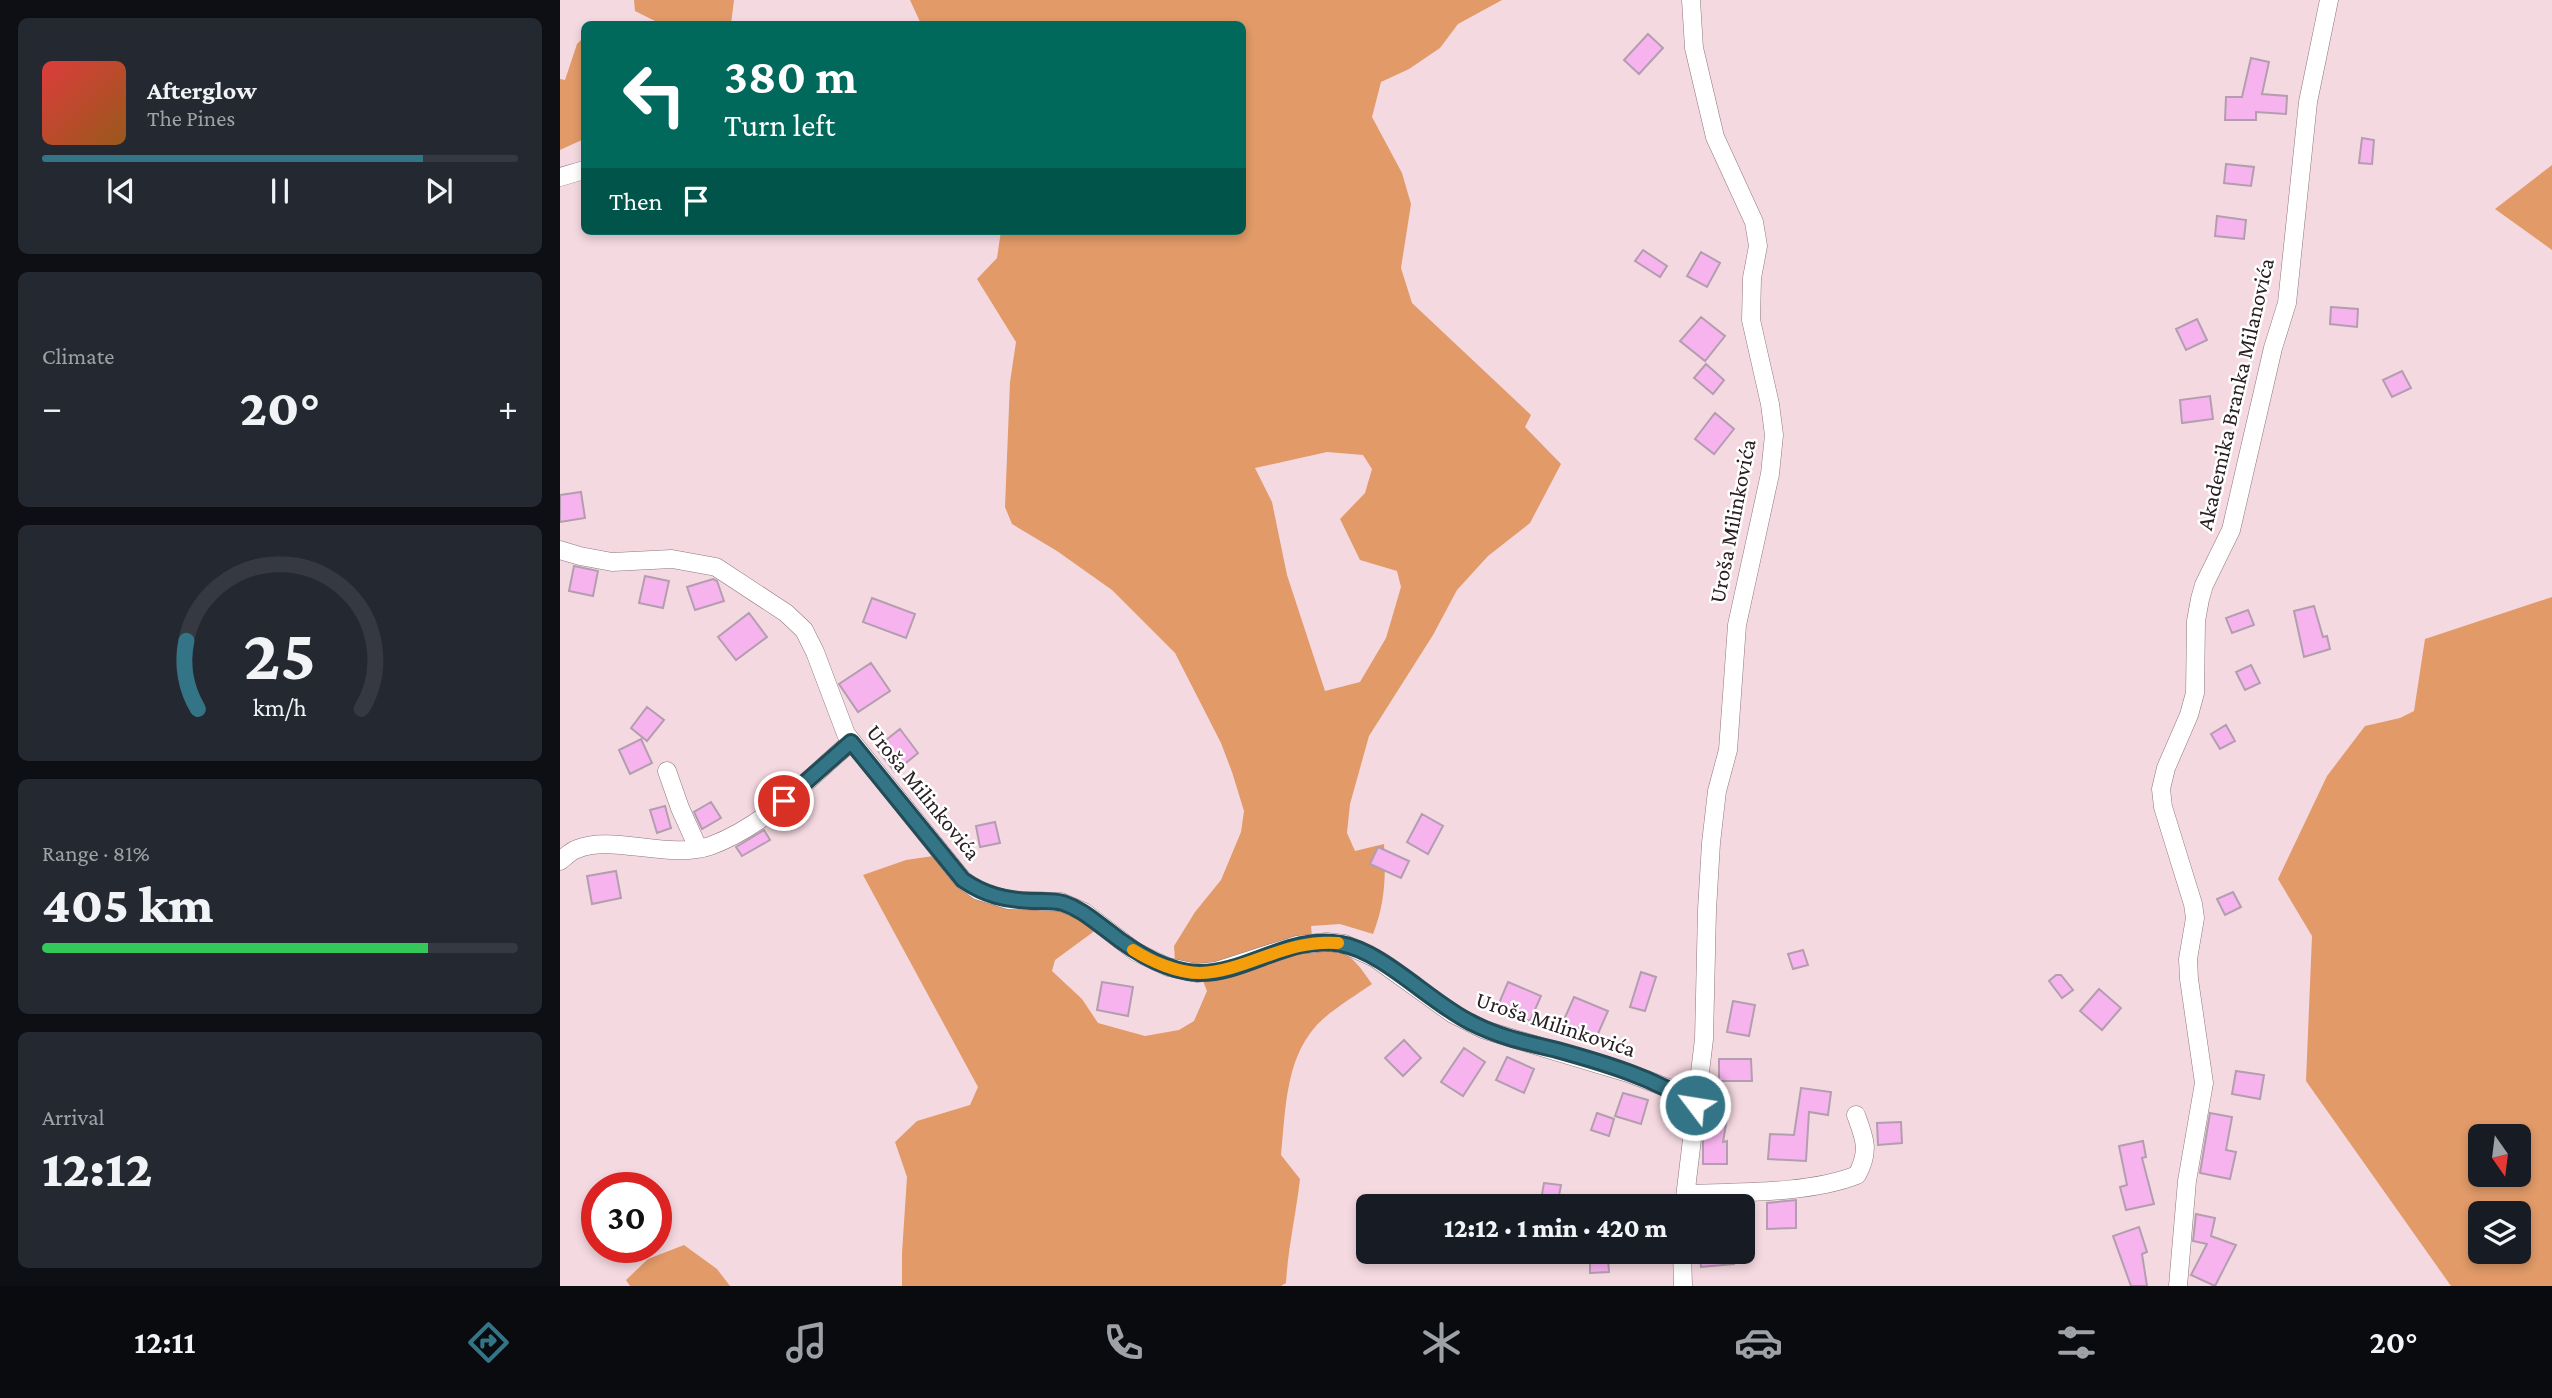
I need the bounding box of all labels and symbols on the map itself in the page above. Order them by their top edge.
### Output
street label: Akademika Branka Milanovića [2191,255,2279,533]
street label: Uroša Milinkovića [1703,436,1761,605]
street label: Uroša Milinkovića [861,719,987,865]
pin [754,771,814,831]
street label: Uroša Milinkovića [1473,986,1640,1062]
position arrow [1658,1068,1732,1142]
north arrow [2468,1124,2530,1186]
speed limit sign: 30 [581,1172,672,1263]

